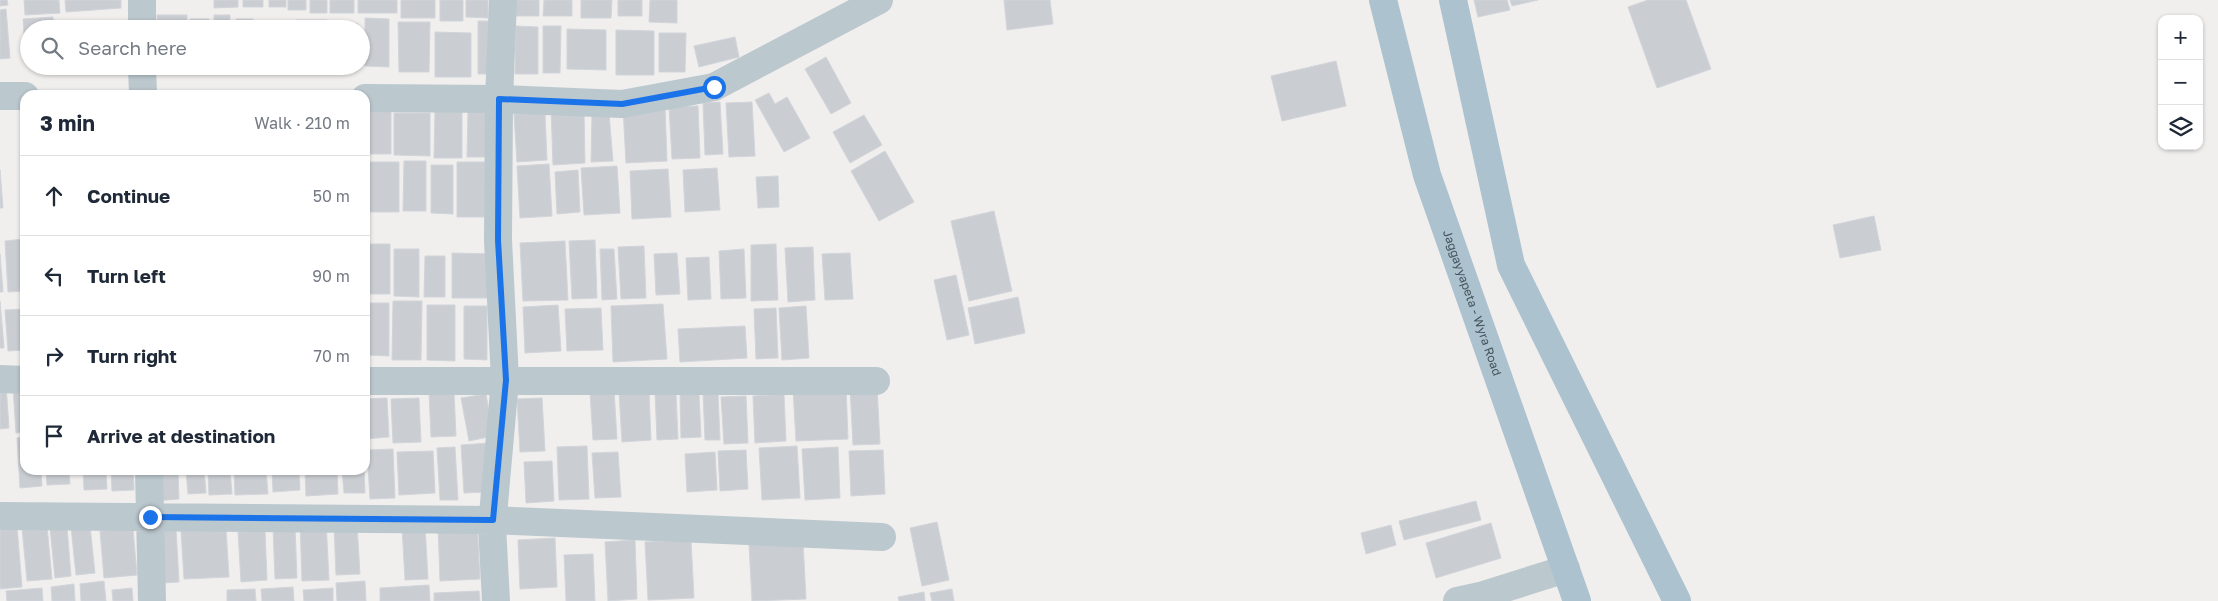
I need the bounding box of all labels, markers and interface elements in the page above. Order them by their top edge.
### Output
map controls [2158,15,2203,150]
button: + [2158,15,2203,60]
search box [20,20,370,75]
icon: search [38,34,66,62]
text: Search here [78,36,187,59]
button: − [2158,60,2203,105]
route start [703,76,726,99]
button: layers [2158,105,2203,150]
text: 3 min [40,110,95,136]
text: Walk · 210 m [254,113,350,133]
icon: ahead [40,182,68,210]
text: Continue [87,184,170,207]
text: 50 m [313,186,350,206]
street label: Jaggayyapeta - Wyra Road [1440,228,1505,378]
icon: left [40,262,68,290]
text: Turn left [87,264,166,287]
text: 90 m [312,266,350,286]
icon: right [40,342,68,370]
text: Turn right [87,344,177,367]
text: 70 m [313,346,350,366]
icon: arrive [40,422,68,450]
text: Arrive at destination [87,424,275,447]
route end [139,506,162,529]

